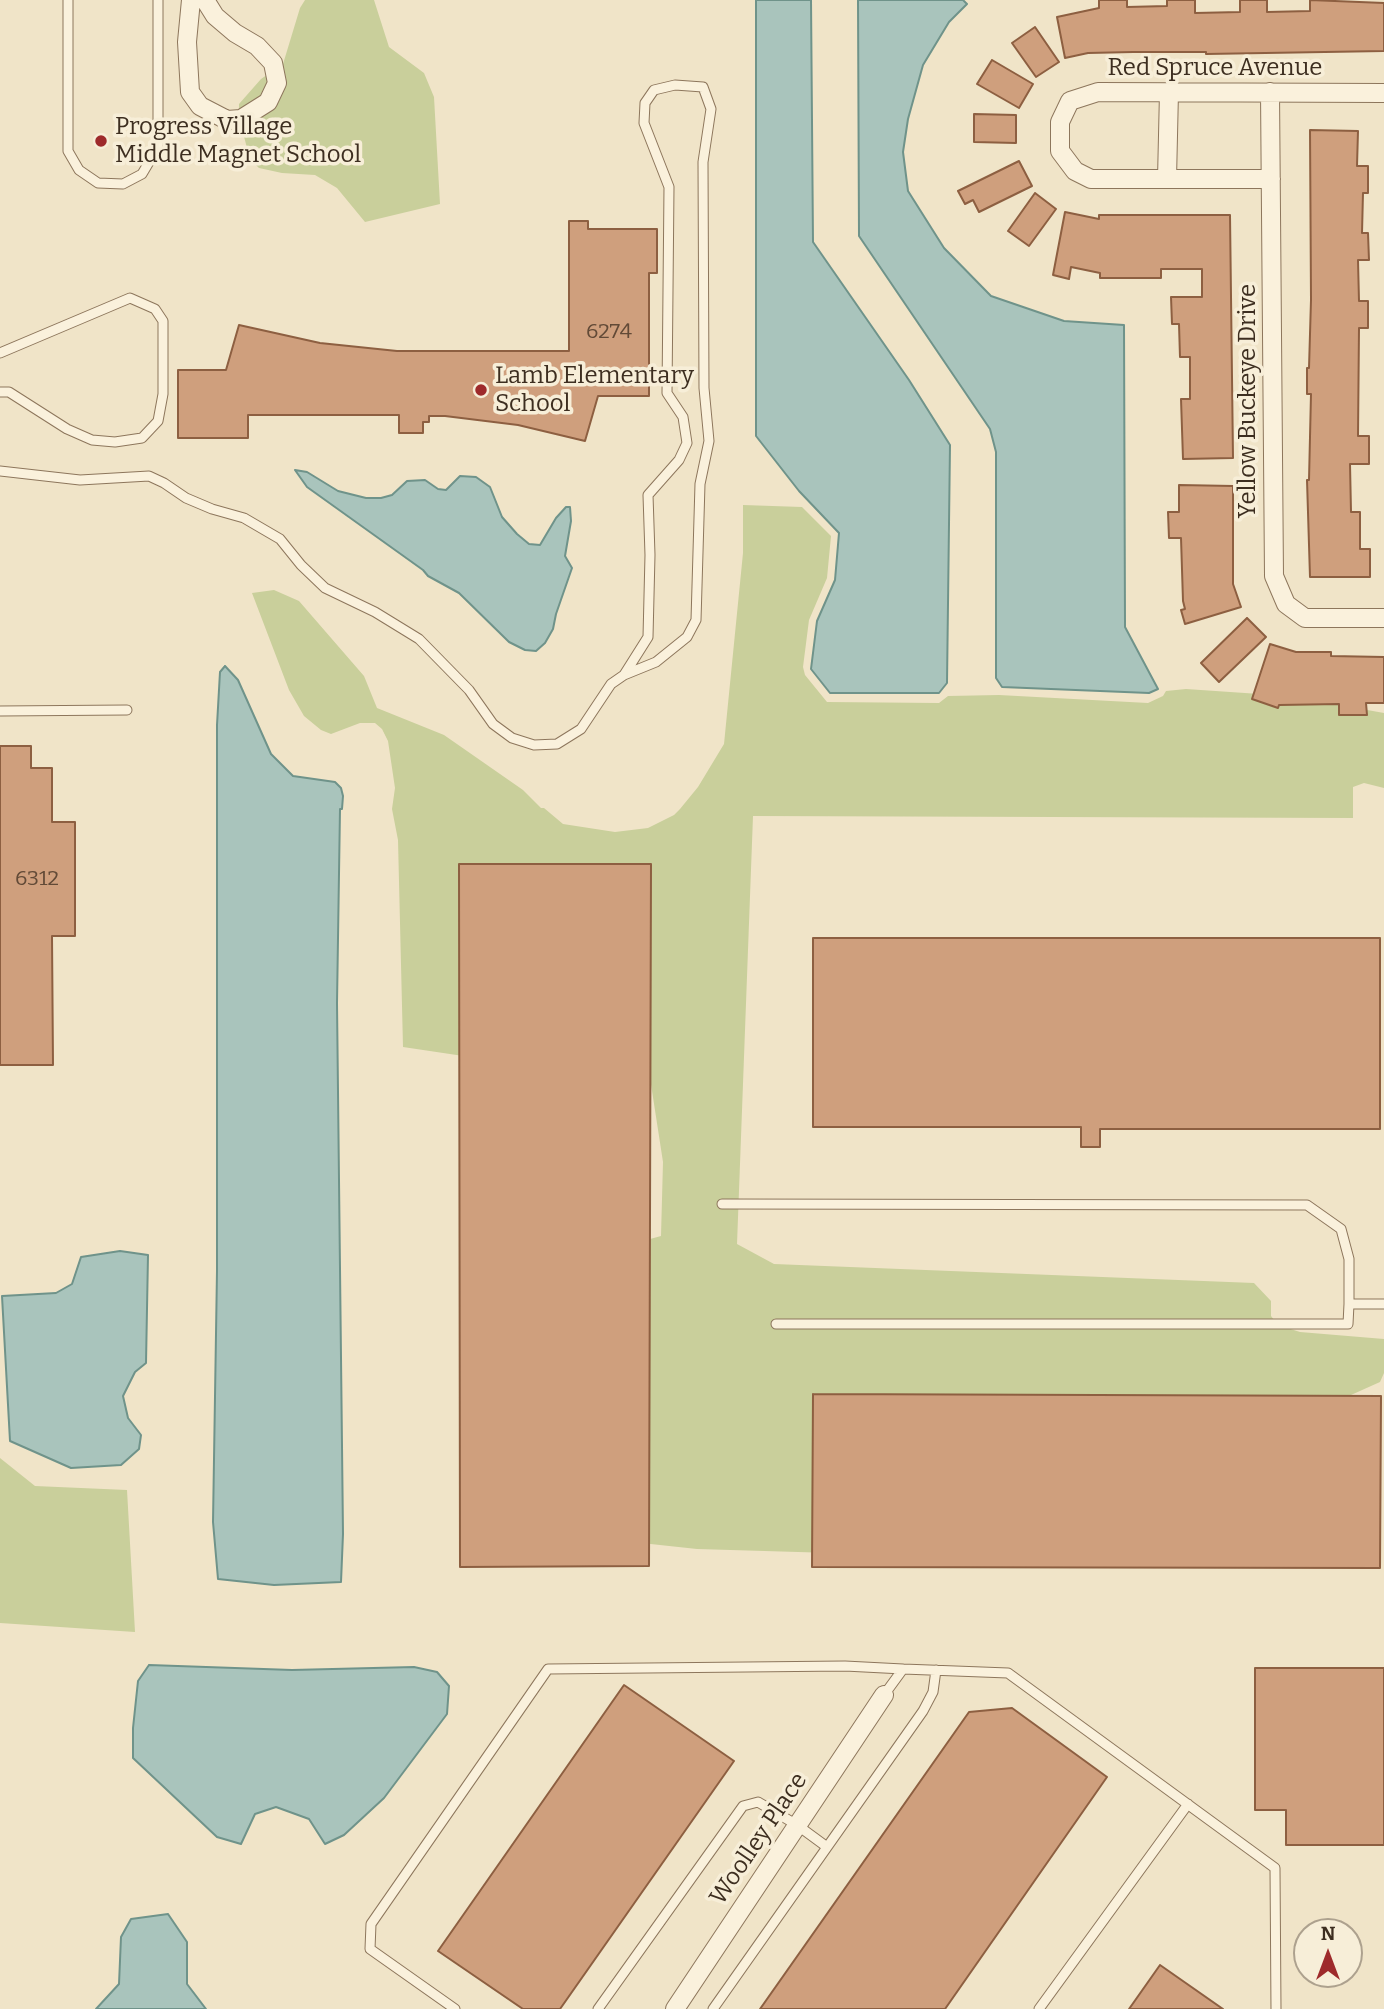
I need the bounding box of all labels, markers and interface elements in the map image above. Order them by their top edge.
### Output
street label: Red Spruce Avenue [1108,54,1322,82]
place label: Progress Village Middle Magnet School [115,113,361,169]
marker: Progress Village Middle Magnet School [93,133,109,149]
street label: Yellow Buckeye Drive [1234,284,1262,518]
house number: 6274 [586,319,632,345]
place label: Lamb Elementary School [495,362,694,418]
marker: Lamb Elementary School [473,382,489,398]
house number: 6312 [15,866,59,892]
street label: Woolley Place [704,1768,814,1910]
north arrow [1293,1918,1363,1988]
text: N [1321,1922,1335,1945]

